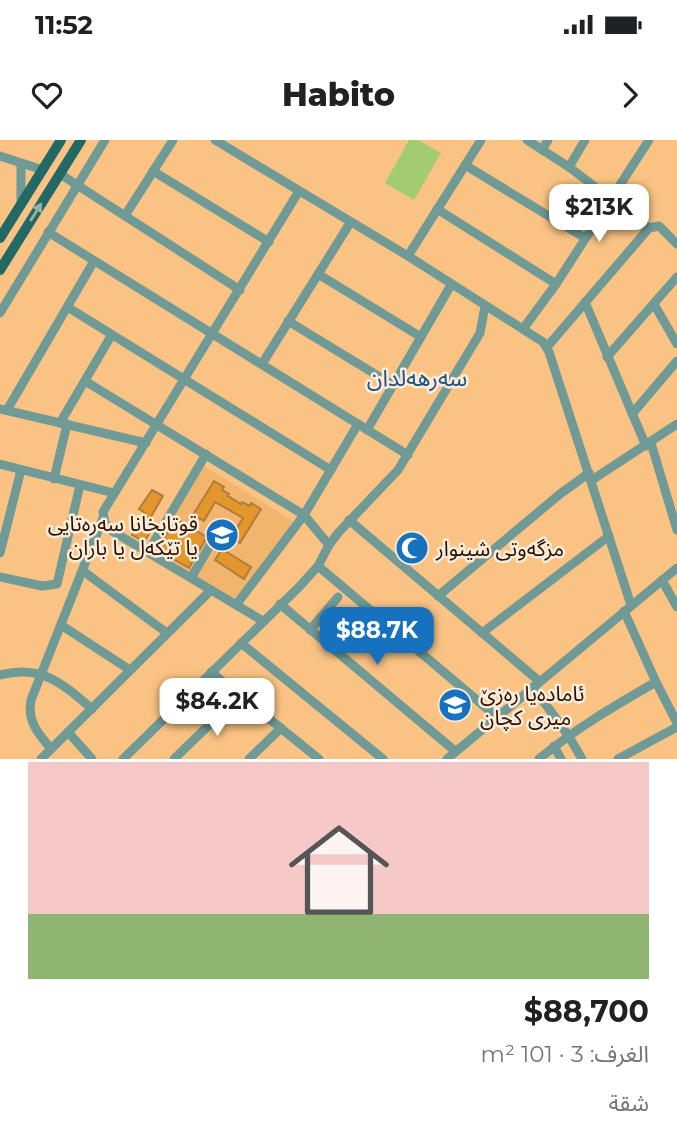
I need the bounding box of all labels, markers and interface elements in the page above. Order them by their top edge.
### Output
text: 11:52 [35,9,93,41]
text: Habito [282,75,395,114]
icon: heart [28,76,66,114]
icon: forward [611,76,649,114]
pin: $213K [550,184,648,244]
text: $213K [565,193,633,221]
one-way arrow [30,202,43,222]
district label: سەرهەلدان [367,364,467,392]
place label: قوتابخانا سەرەتایی یا تێکەل یا باران [48,511,198,560]
school or university icon: قوتابخانا سەرەتایی یا تێکەل یا باران [203,516,241,554]
mosque icon: مزگەوتی شينوار [393,529,431,567]
place label: مزگەوتی شينوار [435,536,564,561]
pin: $88.7K [320,608,434,667]
text: $88.7K [336,616,418,644]
pin: $84.2K [160,678,274,738]
place label: ئامادەيا رەزێ ميرى كچان [480,681,584,731]
school or university icon: ئامادەيا رەزێ ميرى كچان [436,686,474,724]
text: $84.2K [175,687,259,715]
icon: home [276,807,402,933]
text: $88,700 [524,993,649,1030]
text: الغرف: 3 · 101 m² [481,1040,649,1068]
text: شقة [608,1089,649,1117]

